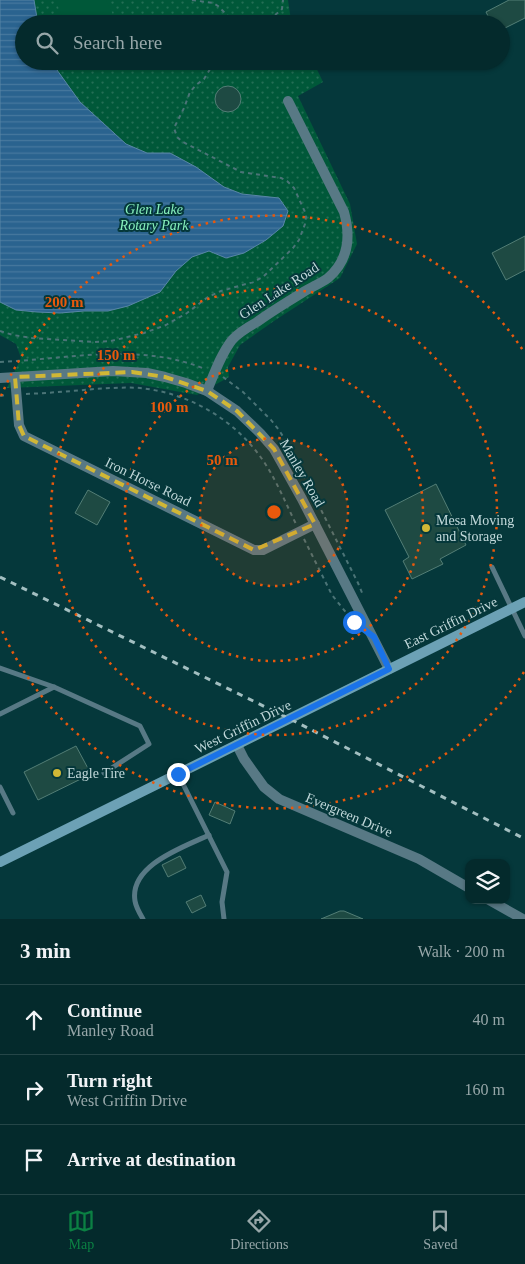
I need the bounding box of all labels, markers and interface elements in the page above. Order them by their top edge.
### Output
search box [15,15,510,70]
icon: search [33,29,61,57]
text: Search here [73,32,162,53]
park label: Glen Lake Rotary Park [119,202,189,233]
street label: Glen Lake Road [236,260,322,322]
text: 200 m [45,294,84,310]
text: 150 m [97,347,136,363]
text: 100 m [150,399,189,415]
street label: Manley Road [277,436,327,510]
text: 50 m [206,452,238,468]
street label: Iron Horse Road [103,455,193,509]
centre of rings [265,503,283,521]
place label: Mesa Moving and Storage [436,513,514,544]
marker: Mesa Moving and Storage [420,522,432,534]
street label: East Griffin Drive [402,594,500,652]
route start [343,611,366,634]
street label: West Griffin Drive [192,697,294,757]
route end [167,763,190,786]
place label: Eagle Tire [67,766,125,781]
marker: Eagle Tire [51,767,63,779]
street label: Evergreen Drive [303,790,395,840]
map controls [465,859,510,904]
button: layers [465,859,510,904]
text: 3 min [20,939,71,963]
text: Walk · 200 m [418,943,505,960]
text: Continue [67,1000,142,1021]
icon: ahead [20,1006,48,1034]
text: 40 m [473,1011,505,1028]
text: Manley Road [67,1022,154,1039]
text: Turn right [67,1070,152,1091]
icon: right [20,1076,48,1104]
text: 160 m [465,1081,505,1098]
text: West Griffin Drive [67,1092,187,1109]
icon: arrive [20,1146,48,1174]
text: Arrive at destination [67,1149,236,1170]
tab: Map [67,1207,95,1253]
tab: Directions [230,1207,289,1253]
tab: Saved [423,1207,458,1253]

